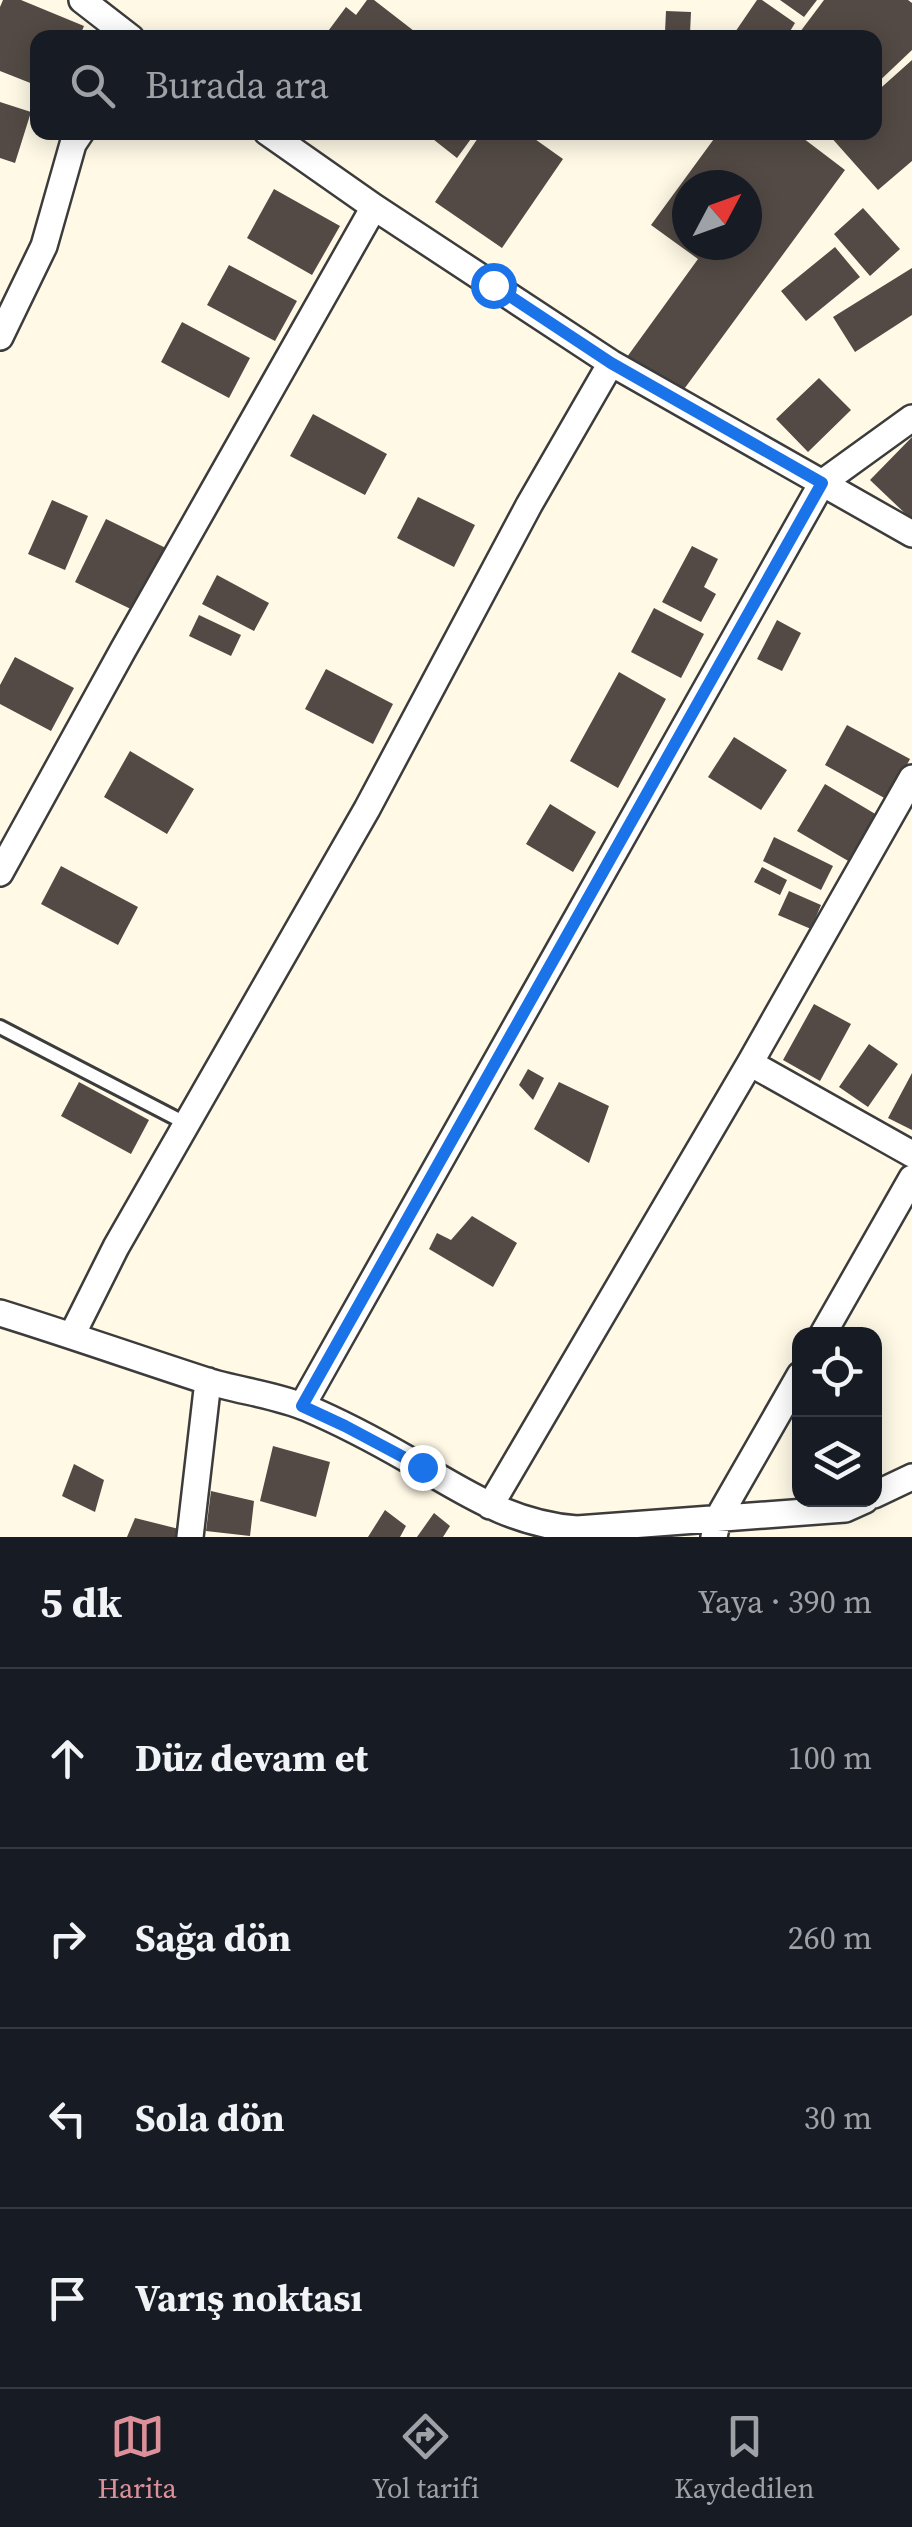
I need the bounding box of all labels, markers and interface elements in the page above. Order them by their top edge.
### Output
search box [30,30,882,140]
icon: search [65,58,120,113]
text: Burada ara [145,59,329,111]
north arrow [672,170,762,260]
route start [471,263,517,309]
map controls [792,1327,882,1507]
button: locate [792,1327,882,1417]
button: layers [792,1417,882,1507]
route end [400,1445,446,1491]
text: 5 dk [40,1573,122,1631]
text: Yaya · 390 m [697,1580,872,1624]
icon: ahead [40,1731,95,1786]
text: Düz devam et [135,1732,368,1784]
text: 100 m [788,1736,872,1780]
icon: right [40,1911,95,1966]
text: Sağa dön [135,1912,291,1964]
text: 260 m [788,1916,872,1960]
icon: left [40,2091,95,2146]
text: Sola dön [135,2092,285,2144]
text: 30 m [804,2096,872,2140]
icon: arrive [40,2271,95,2326]
text: Varış noktası [135,2272,363,2324]
tab: Harita [98,2409,177,2507]
tab: Yol tarifi [372,2409,479,2507]
tab: Kaydedilen [674,2409,814,2507]

